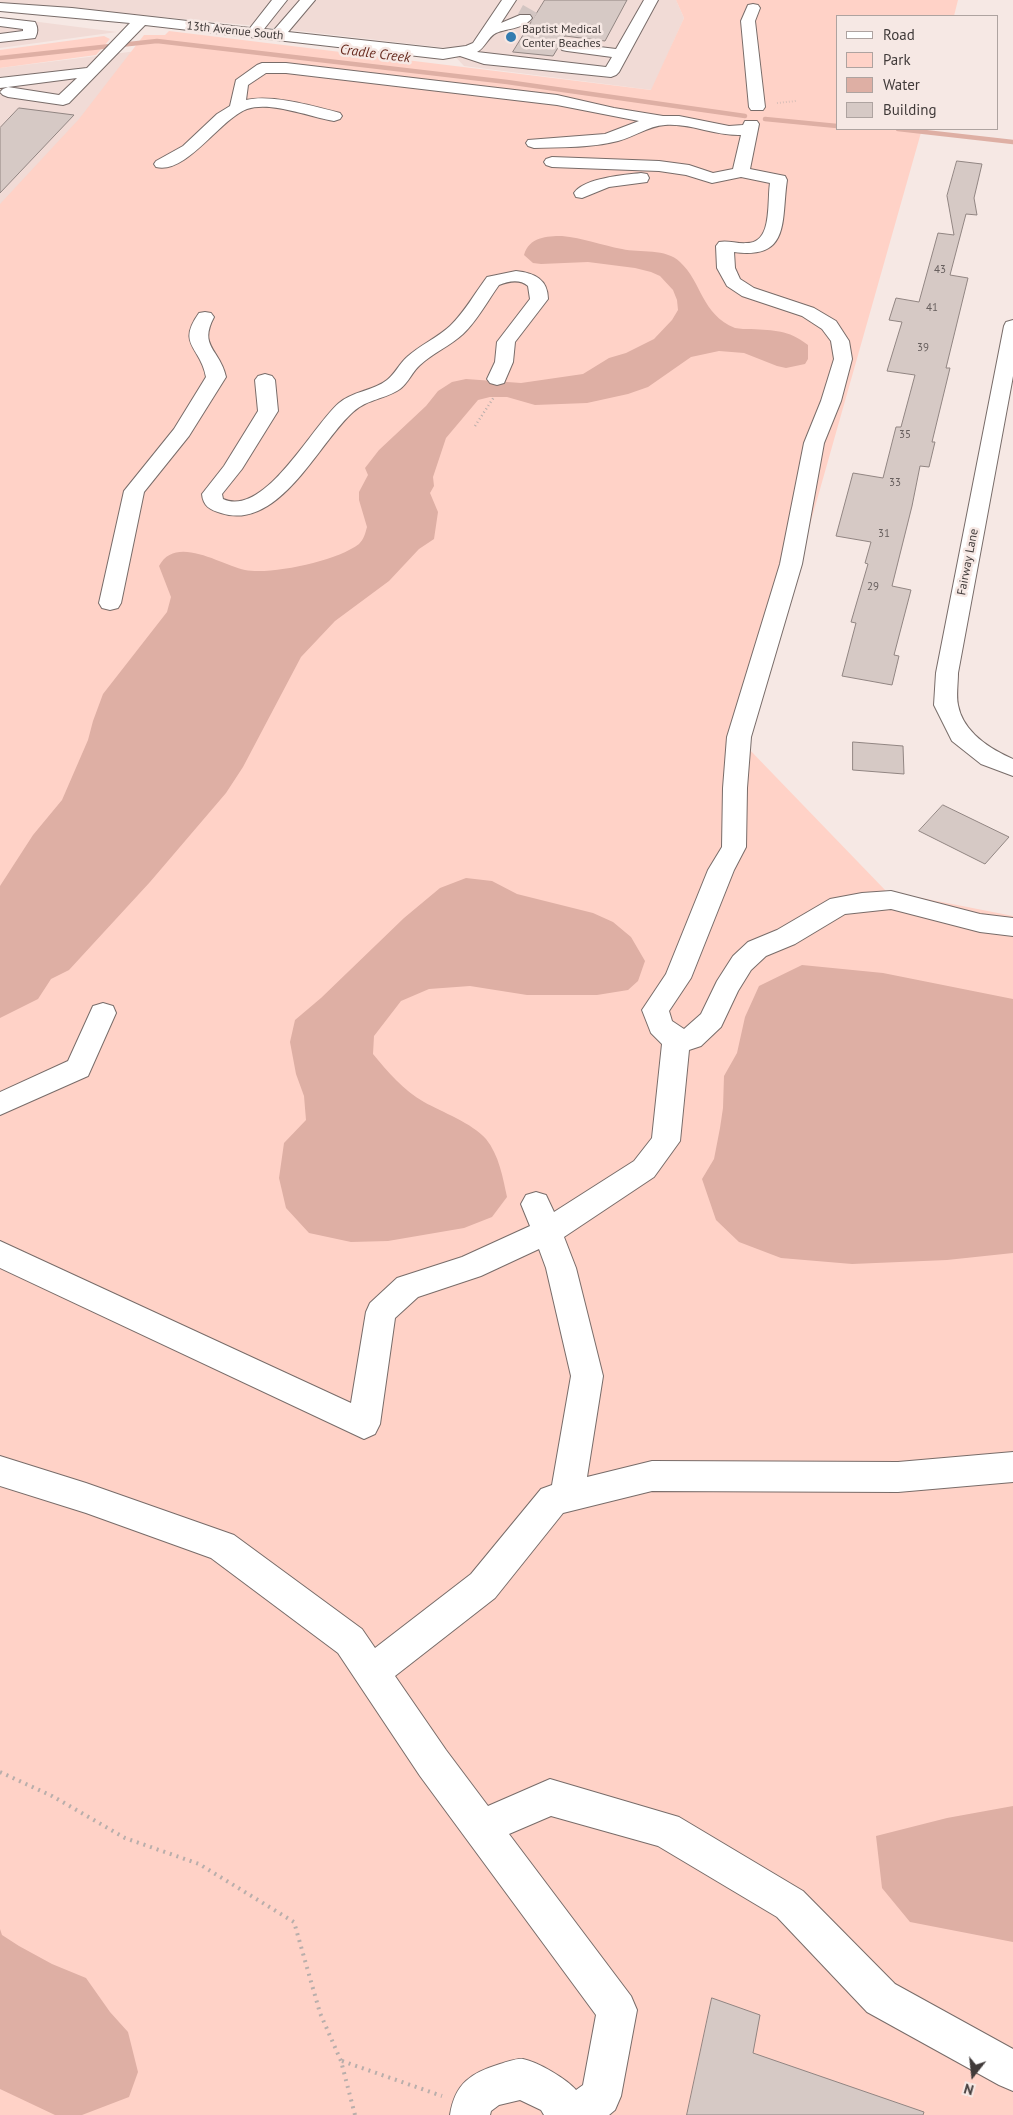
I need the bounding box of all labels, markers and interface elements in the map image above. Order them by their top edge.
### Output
legend [836,15,998,130]
street label: 13th Avenue South [186,19,284,43]
place label: Baptist Medical Center Beaches [522,23,601,51]
text: Road [883,25,915,44]
marker: Baptist Medical Center Beaches [504,30,518,44]
water label: Cradle Creek [339,41,411,67]
text: Park [883,50,911,69]
text: Water [883,75,920,94]
text: Building [883,100,937,119]
house number: 43 [934,263,946,277]
house number: 41 [926,301,938,315]
house number: 39 [917,341,929,355]
house number: 35 [899,428,911,442]
house number: 33 [889,476,901,490]
house number: 31 [878,527,890,541]
street label: Fairway Lane [954,527,982,597]
house number: 29 [867,580,879,594]
north arrow [948,2050,998,2100]
text: N [962,2080,976,2099]

